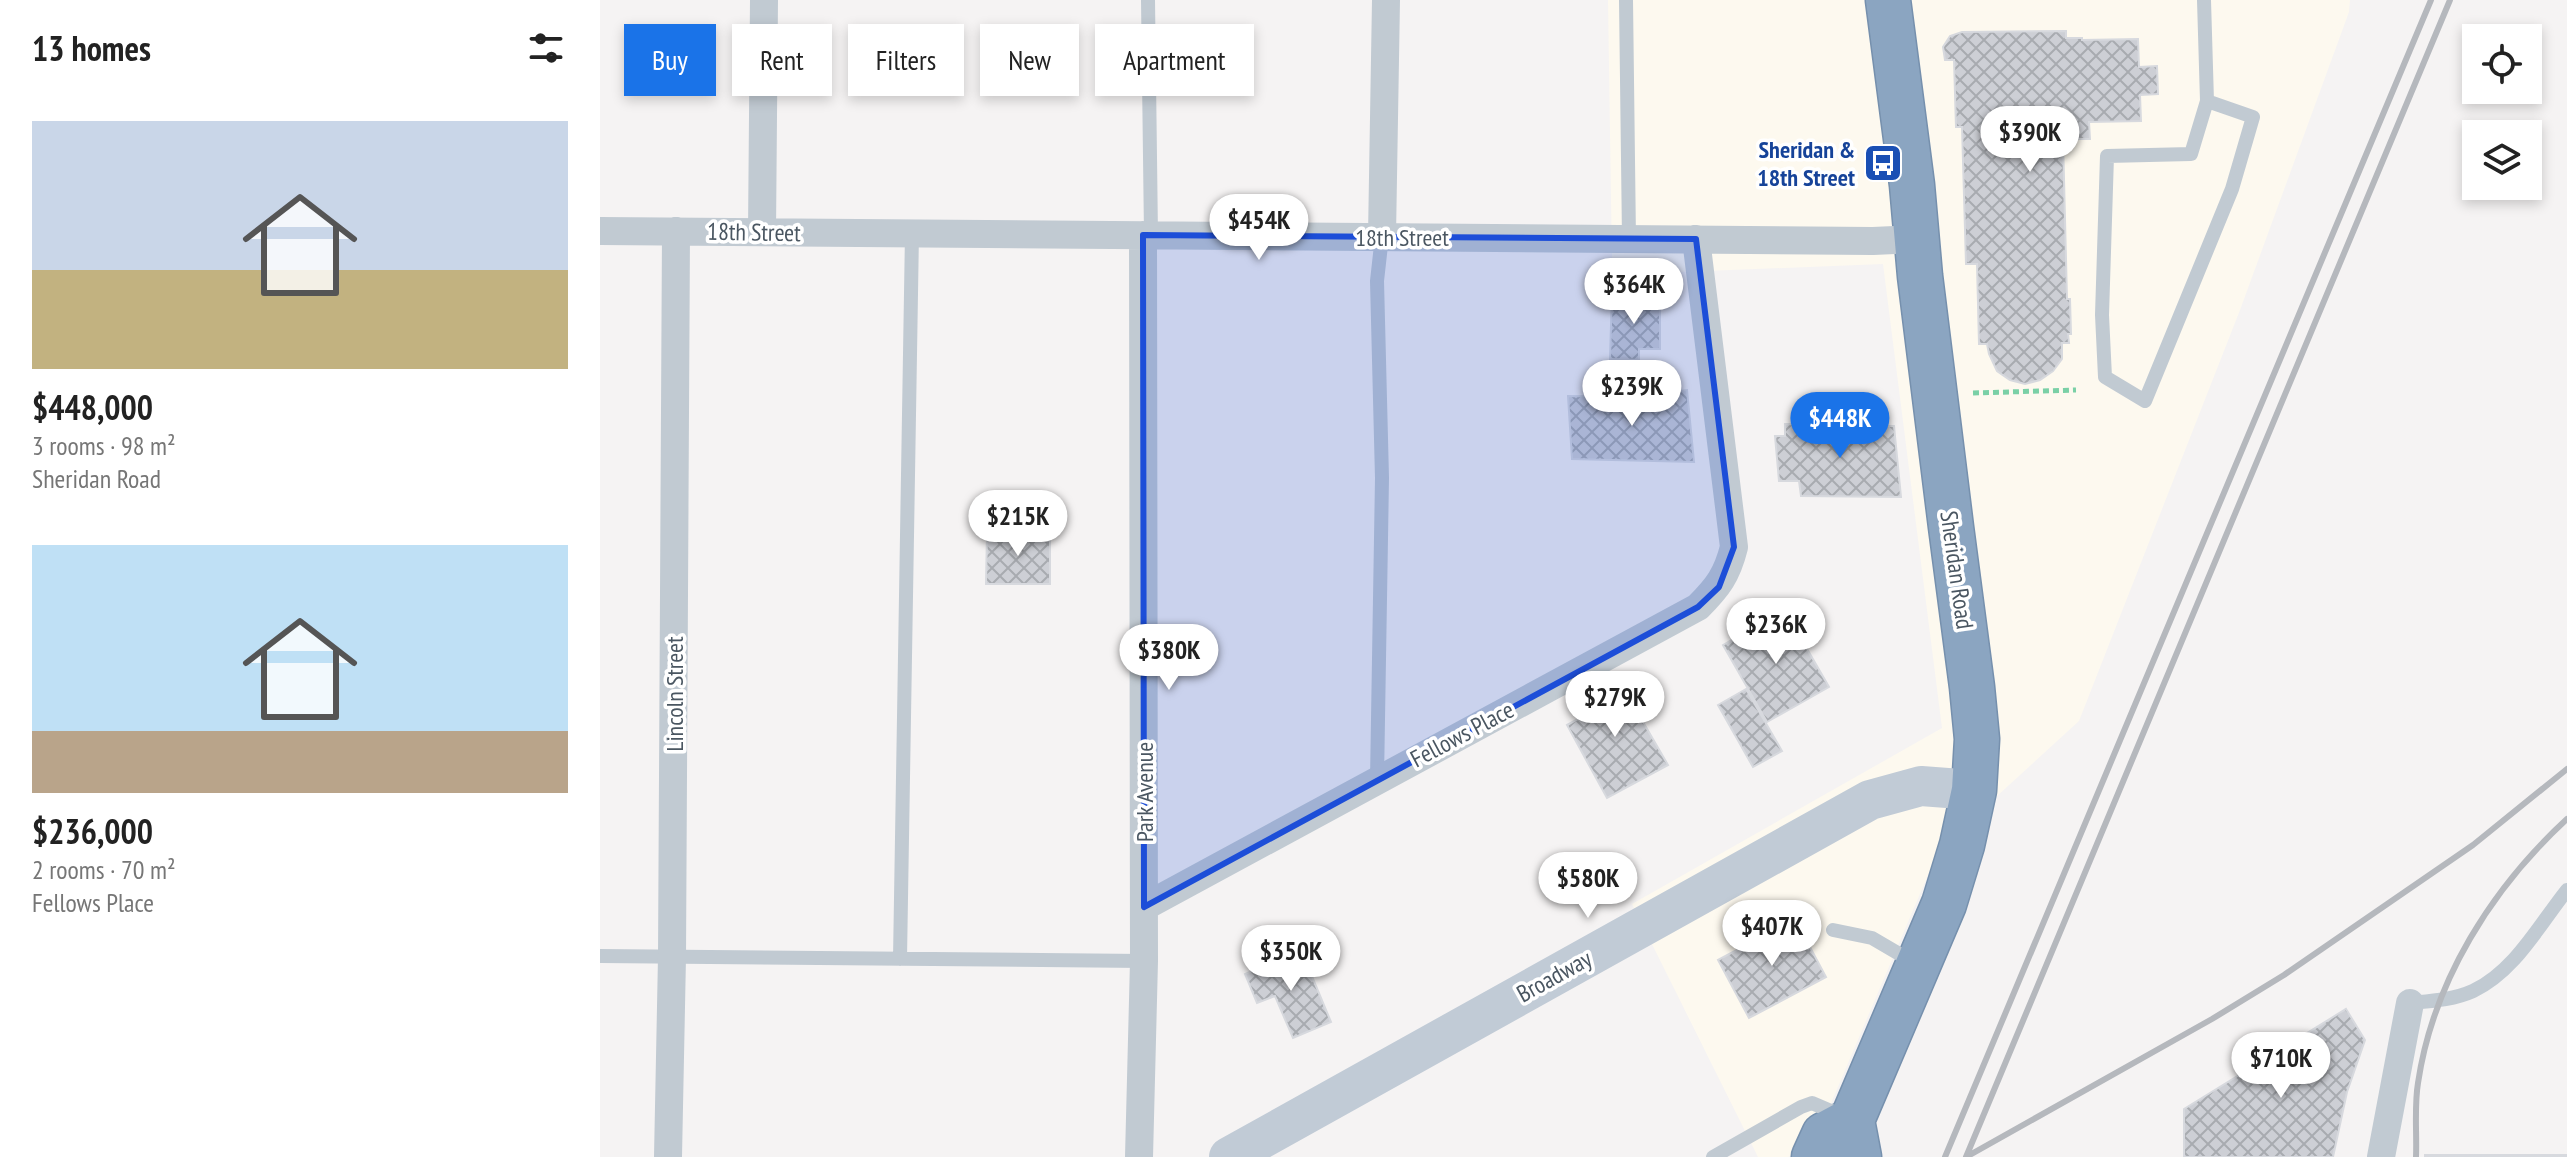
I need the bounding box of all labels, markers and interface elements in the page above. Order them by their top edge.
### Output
chip: Buy [624,24,716,96]
chip: Rent [732,24,832,96]
chip: Filters [848,24,964,96]
chip: New [980,24,1079,96]
chip: Apartment [1095,24,1254,96]
map controls [2462,24,2542,200]
button: locate [2462,24,2542,104]
text: 13 homes [32,26,151,70]
icon: filters [524,26,568,70]
pin: $390K [1974,106,2086,174]
text: $390K [1998,115,2062,148]
button: layers [2462,120,2542,200]
place label: Sheridan & 18th Street [1757,134,1855,193]
bus stop icon: Sheridan & 18th Street [1862,142,1904,184]
icon: home [228,173,372,317]
pin: $454K [1203,194,1315,262]
text: $454K [1227,203,1291,236]
street label: 18th Street [707,216,801,248]
street label: 18th Street [1355,222,1449,253]
pin: $364K [1578,258,1690,326]
text: $364K [1602,267,1666,300]
pin: $239K [1576,360,1688,428]
text: $239K [1600,369,1664,402]
text: $448,000 [32,385,153,429]
pin: $448K [1784,392,1896,460]
text: $448K [1808,401,1872,434]
text: 3 rooms · 98 m² [32,429,176,462]
text: Sheridan Road [32,462,161,495]
pin: $215K [962,490,1074,558]
text: $215K [986,499,1050,532]
street label: Sheridan Road [1933,509,1981,631]
icon: home [228,597,372,741]
pin: $236K [1720,598,1832,666]
text: $236K [1744,607,1808,640]
pin: $380K [1113,624,1225,692]
text: $380K [1137,633,1201,666]
street label: Lincoln Street [659,636,690,752]
pin: $279K [1559,671,1671,739]
text: $279K [1583,680,1647,713]
street label: Fellows Place [1405,694,1519,774]
street label: Park Avenue [1129,742,1160,842]
text: $236,000 [32,809,153,853]
pin: $580K [1532,852,1644,920]
text: 2 rooms · 70 m² [32,853,176,886]
text: $580K [1556,861,1620,894]
text: Fellows Place [32,886,154,919]
pin: $407K [1716,900,1828,968]
text: $407K [1740,909,1804,942]
pin: $350K [1235,925,1347,993]
text: $350K [1259,934,1323,967]
street label: Broadway [1511,943,1597,1009]
pin: $710K [2225,1032,2337,1100]
text: $710K [2249,1041,2313,1074]

